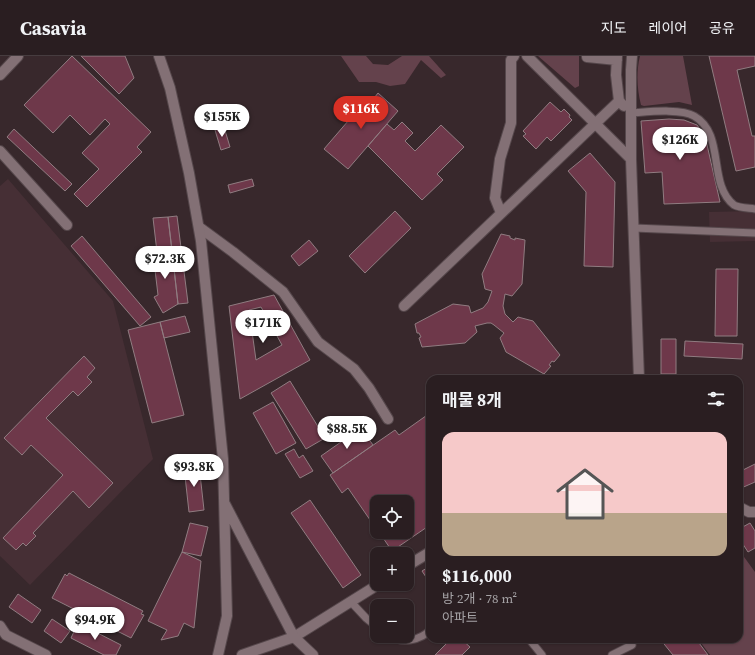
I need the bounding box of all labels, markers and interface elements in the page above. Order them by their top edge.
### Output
text: Casavia [20,15,86,41]
text: 지도 [601,18,627,38]
text: 레이어 [649,18,687,38]
text: 공유 [709,18,735,38]
pin: $116K [333,96,389,130]
text: $116K [342,100,380,117]
pin: $155K [194,104,250,138]
text: $155K [203,108,241,125]
pin: $126K [652,127,708,161]
text: $126K [661,131,699,148]
pin: $72.3K [132,246,198,280]
text: $72.3K [144,250,186,267]
pin: $171K [235,310,291,344]
text: $171K [244,314,282,331]
text: 매물 8개 [442,388,502,412]
icon: filters [705,388,727,410]
pin: $88.5K [314,416,380,450]
text: $88.5K [326,420,368,437]
pin: $93.8K [161,454,227,488]
text: $93.8K [173,458,215,475]
icon: home [549,458,621,530]
map controls [370,495,414,643]
button: locate [370,495,414,539]
button: + [370,547,414,591]
text: $116,000 [442,564,512,588]
text: 방 2개 · 78 m² [442,590,517,607]
button: − [370,599,414,643]
pin: $94.9K [62,607,128,641]
text: 아파트 [442,609,478,626]
text: $94.9K [74,611,116,628]

